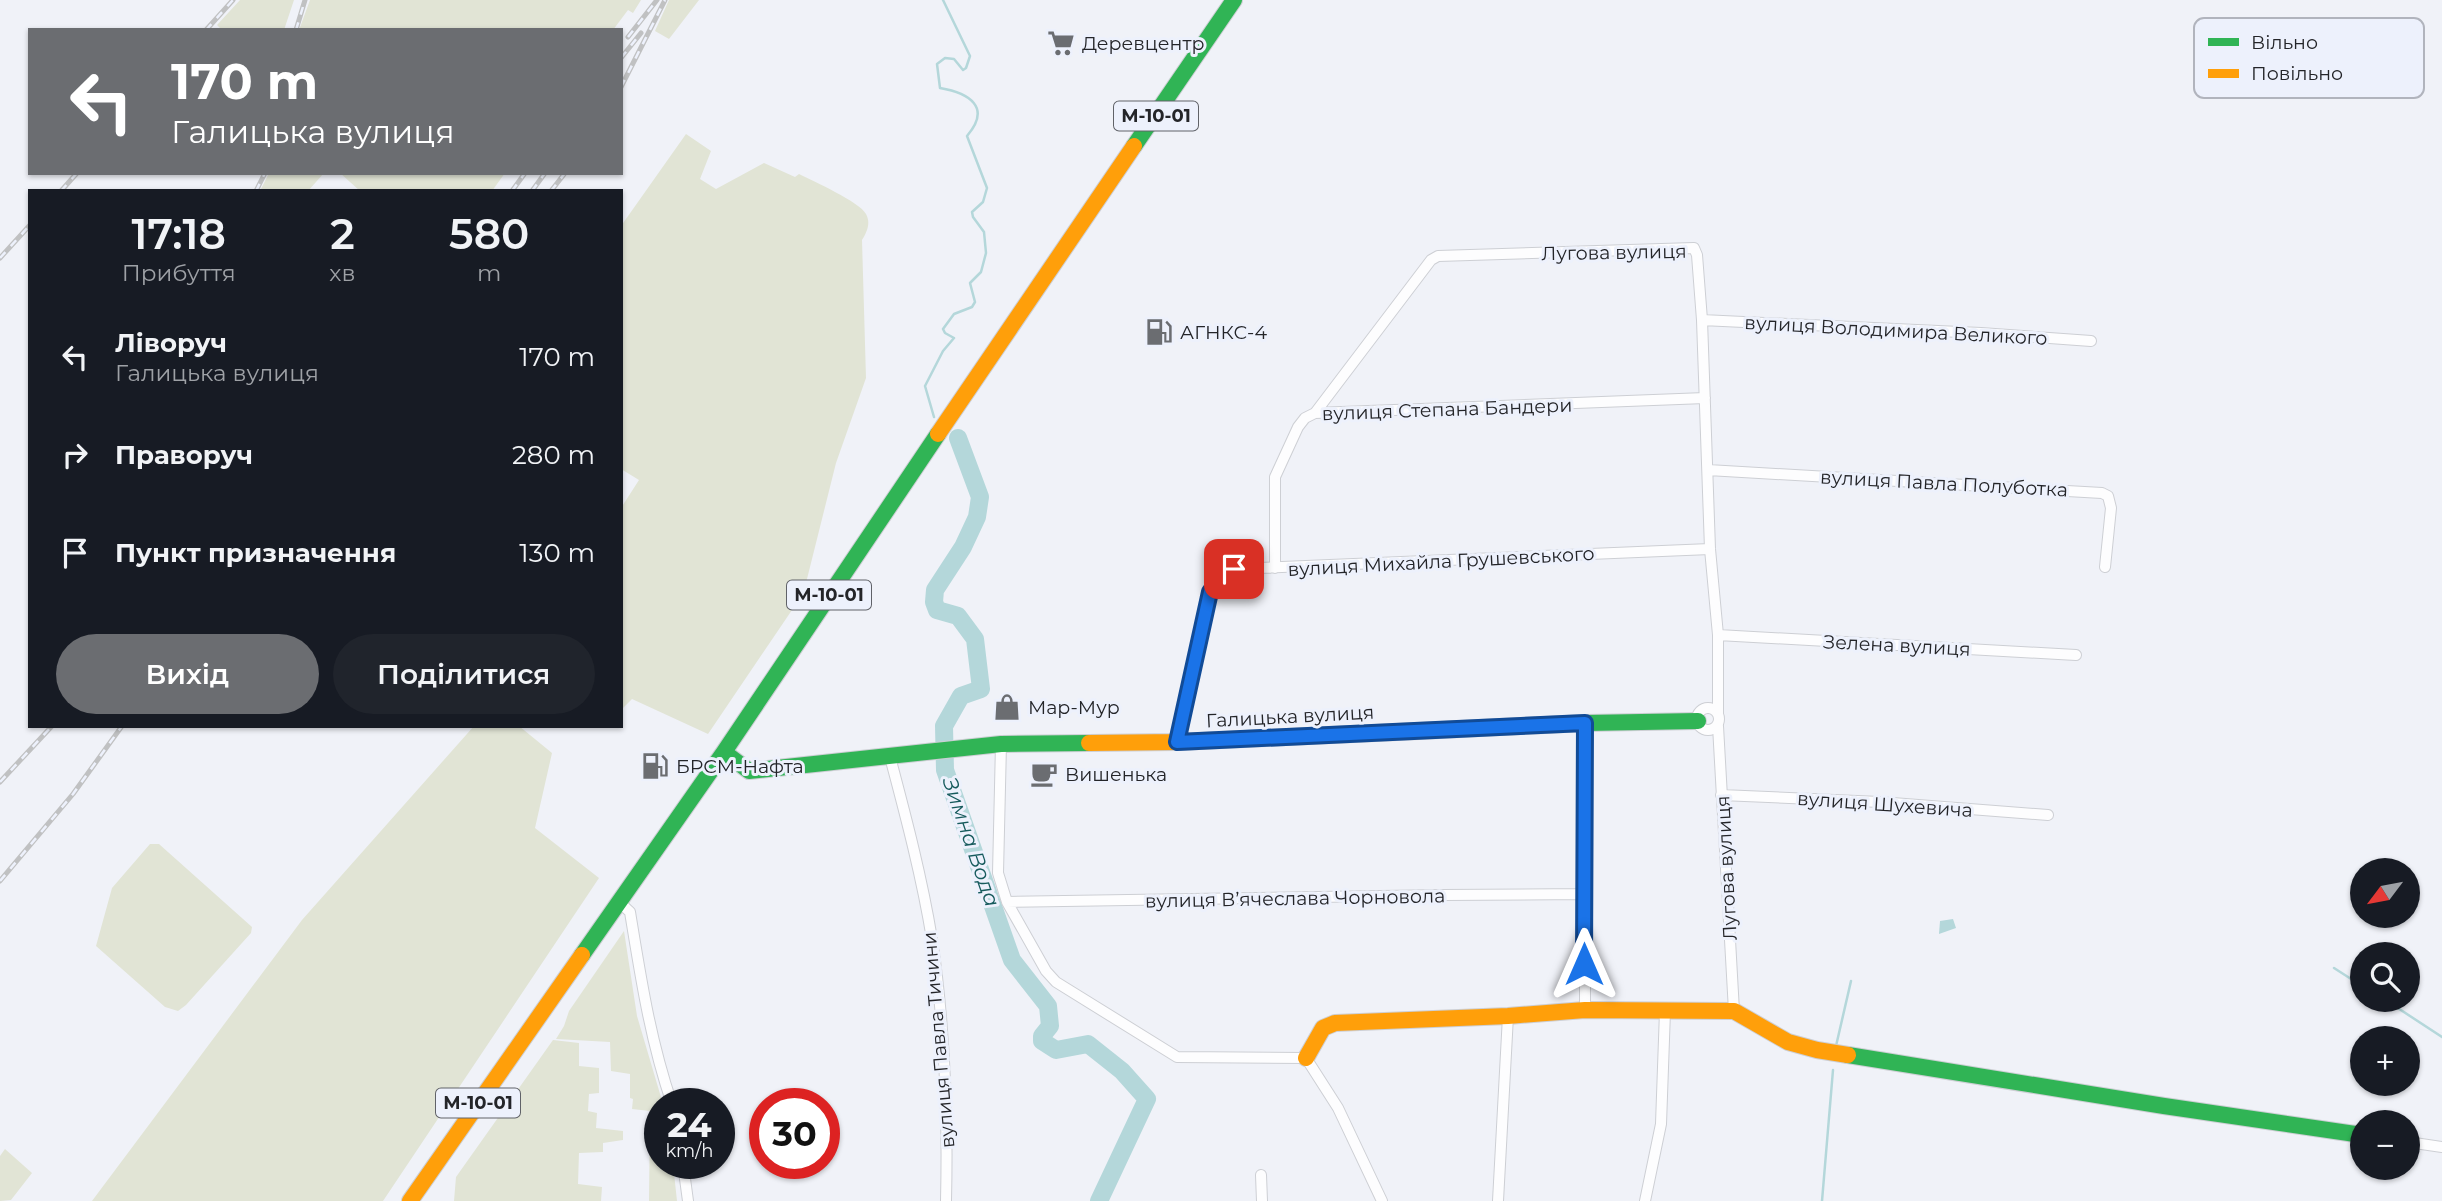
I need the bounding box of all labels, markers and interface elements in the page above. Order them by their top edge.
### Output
legend [2194,18,2424,98]
supermarket icon: Деревцентр [1046,28,1076,58]
text: Вільно [2251,31,2318,54]
place label: Деревцентр [1082,32,1204,55]
text: 170 m [171,52,318,111]
icon: left [56,56,147,147]
text: Повільно [2251,62,2343,85]
road number: М-10-01 [1114,102,1198,131]
text: Галицька вулиця [171,112,455,151]
text: 17:18 [131,208,226,260]
text: 2 [330,208,355,260]
text: 580 [449,208,529,260]
street label: Лугова вулиця [1541,240,1687,265]
text: Прибуття [122,259,236,287]
text: хв [329,259,355,287]
text: m [477,259,501,287]
street label: вулиця Володимира Великого [1744,311,2048,350]
fuel station icon: АГНКС-4 [1144,317,1174,347]
place label: АГНКС-4 [1180,321,1267,344]
text: Ліворуч [115,327,227,359]
icon: left [56,338,94,376]
text: 170 m [519,341,595,373]
text: Галицька вулиця [115,359,319,387]
street label: вулиця Степана Бандери [1321,394,1573,425]
icon: right [56,436,94,474]
text: Праворуч [115,439,253,471]
text: 280 m [512,439,595,471]
street label: вулиця Павла Полуботка [1820,466,2068,501]
icon: arrive [56,534,94,572]
text: Пункт призначення [115,537,396,569]
text: 130 m [519,537,595,569]
pin [1204,539,1264,599]
street label: вулиця Михайла Грушевського [1287,542,1595,581]
icon: arrive [1215,550,1253,588]
road number: М-10-01 [787,580,871,610]
street label: Зелена вулиця [1823,630,1971,661]
button: Вихід [56,634,319,714]
button: Поділитися [333,634,595,714]
shop icon: Мар-Мур [992,692,1022,722]
place label: Мар-Мур [1028,696,1120,719]
street label: Галицька вулиця [1205,701,1375,732]
fuel station icon: БРСМ-Нафта [640,751,670,781]
place label: БРСМ-Нафта [676,755,804,778]
cafe icon: Вишенька [1029,759,1059,789]
place label: Вишенька [1065,763,1167,786]
water label: Зимна Вода [937,773,1005,910]
street label: вулиця Шухевича [1796,787,1973,822]
street label: Лугова вулиця [1711,795,1742,941]
north arrow [2350,858,2420,928]
map controls [2350,858,2420,1180]
street label: вулиця Вʼячеслава Чорновола [1145,884,1445,913]
position arrow [1547,927,1621,1001]
street label: вулиця Павла Тичини [918,931,959,1149]
button: search [2350,942,2420,1012]
button: + [2350,1026,2420,1096]
road number: М-10-01 [436,1088,520,1118]
speed limit sign: 30 [749,1088,840,1179]
text: 24 [667,1103,712,1146]
button: − [2350,1110,2420,1180]
text: km/h [665,1140,714,1162]

